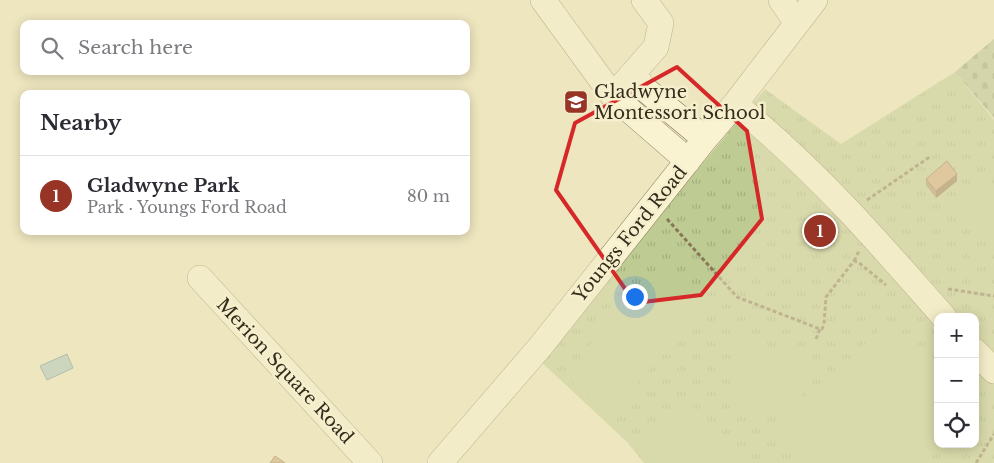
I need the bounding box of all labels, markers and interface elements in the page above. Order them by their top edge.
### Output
search box [20,20,470,75]
icon: search [38,34,66,62]
text: Search here [78,36,193,59]
place label: Gladwyne Montessori School [594,81,766,124]
school or university icon: Gladwyne Montessori School [563,89,589,115]
text: Nearby [40,110,121,136]
street label: Youngs Ford Road [568,162,692,307]
text: Gladwyne Park [87,174,240,197]
text: 1 [53,186,59,206]
text: 80 m [407,186,450,206]
text: Park · Youngs Ford Road [87,197,287,217]
pin: 1 [804,212,836,250]
your location [622,284,648,310]
street label: Merion Square Road [212,294,358,448]
map controls [934,313,979,448]
button: + [934,313,979,358]
button: − [934,358,979,403]
button: locate [934,403,979,448]

